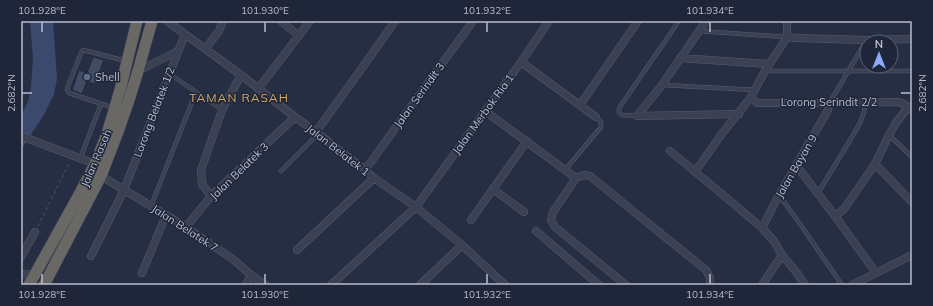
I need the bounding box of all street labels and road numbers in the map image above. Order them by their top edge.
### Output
street label: Jalan Serindit 3 [391,60,447,130]
street label: Lorong Belatek 1/2 [130,64,178,159]
street label: Jalan Merbok Ria 1 [449,71,517,157]
street label: Lorong Serindit 2/2 [781,95,878,109]
street label: Jalan Belatek 1 [304,121,372,179]
street label: Jalan Rasah [78,127,114,189]
street label: Jalan Bayan 9 [772,132,820,200]
street label: Jalan Belatek 3 [207,139,271,203]
street label: Jalan Belatek 7 [149,201,221,255]

